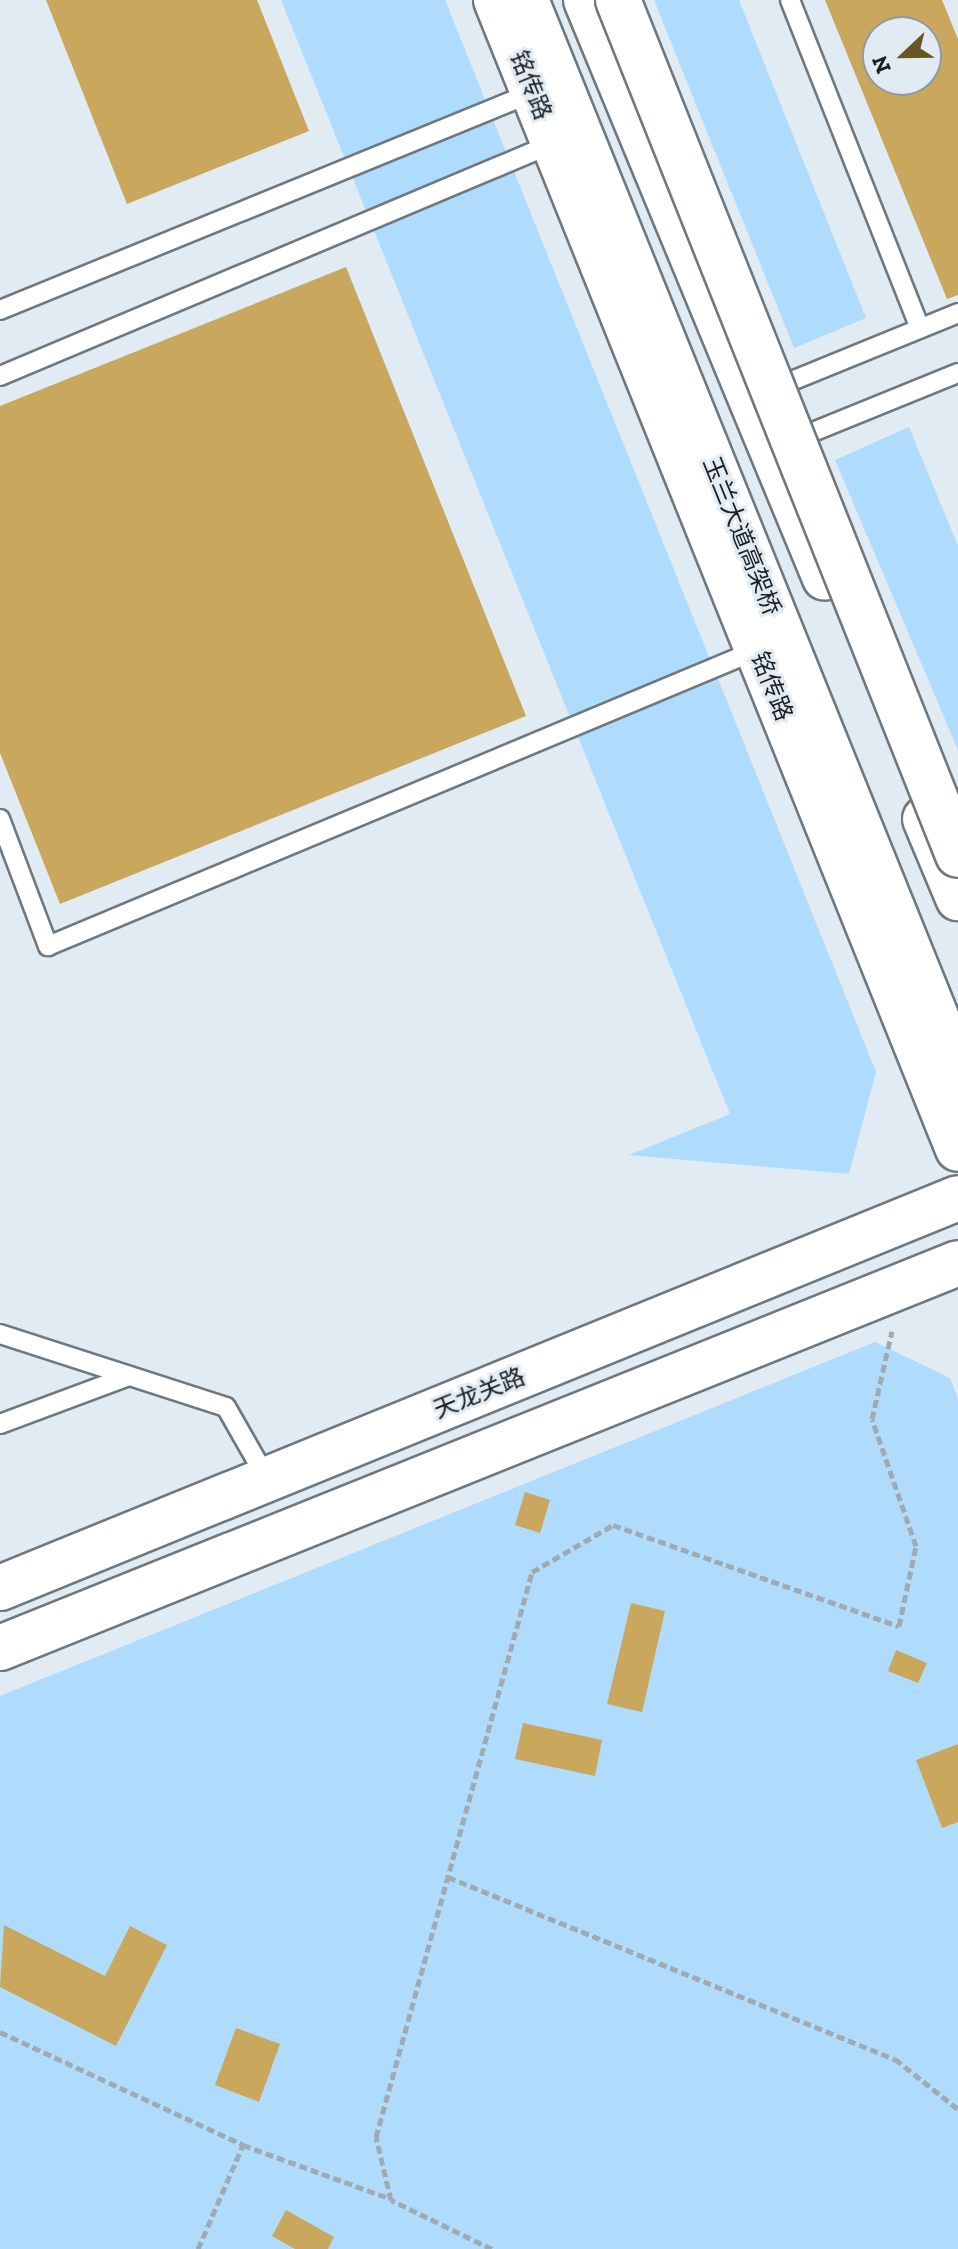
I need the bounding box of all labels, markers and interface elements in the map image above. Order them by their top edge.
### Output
north arrow [862,16,942,96]
street label: 铭传路 [504,46,558,124]
text: N [865,52,897,77]
street label: 玉兰大道高架桥 [697,453,787,619]
street label: 铭传路 [745,647,799,725]
street label: 天龙关路 [429,1362,529,1424]

